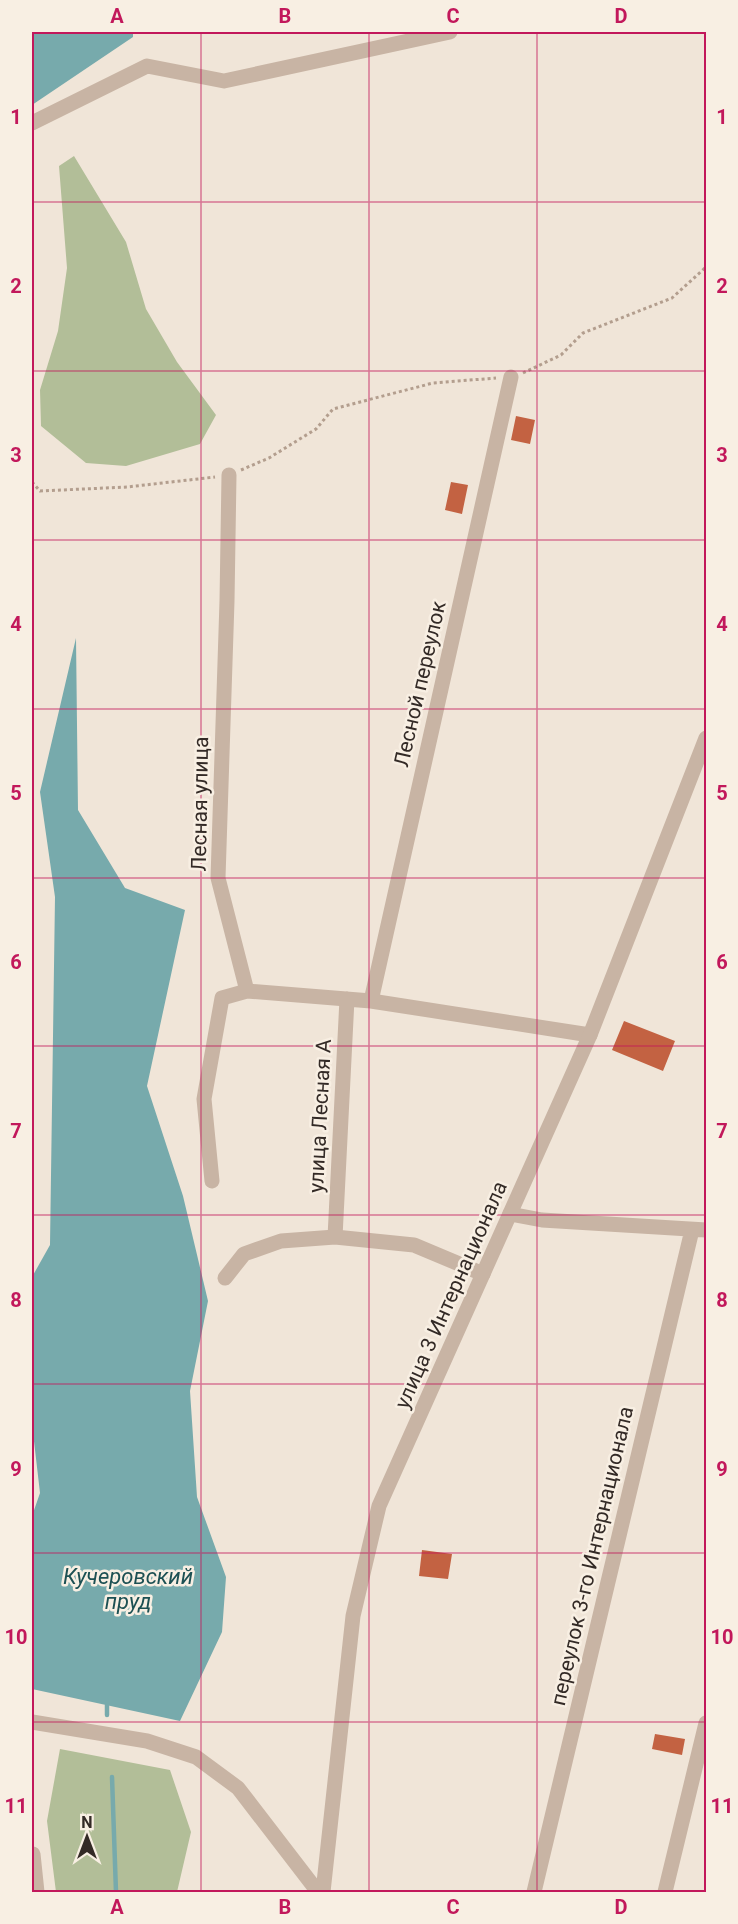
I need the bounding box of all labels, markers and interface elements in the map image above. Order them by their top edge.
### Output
text: A [110,4,124,28]
text: B [279,4,291,28]
text: C [446,4,460,28]
text: D [615,4,628,28]
text: 1 [10,105,22,129]
text: 1 [716,105,728,129]
text: 2 [10,274,22,298]
text: 2 [716,274,728,298]
text: 3 [10,443,22,467]
text: 3 [716,443,728,467]
street label: Лесной переулок [389,598,451,769]
text: 4 [10,612,22,636]
text: 4 [716,612,728,636]
street label: Лесная улица [187,736,213,872]
text: 5 [10,781,22,805]
text: 5 [716,781,728,805]
text: 6 [10,950,22,974]
text: 6 [716,950,728,974]
street label: улица Лесная А [304,1038,336,1193]
text: 7 [10,1119,22,1143]
text: 7 [716,1119,728,1143]
street label: улица 3 Интернационала [390,1178,512,1412]
text: 8 [10,1288,22,1312]
text: 8 [716,1288,728,1312]
street label: переулок 3-го Интернационала [546,1404,638,1708]
text: 9 [10,1457,22,1481]
text: 9 [716,1457,728,1481]
water label: Кучеровский пруд [63,1564,193,1614]
text: 10 [5,1625,27,1649]
text: 10 [711,1625,733,1649]
text: 11 [5,1794,27,1818]
text: 11 [711,1794,733,1818]
north arrow [57,1807,117,1867]
text: N [81,1813,93,1832]
text: A [110,1895,124,1919]
text: B [279,1895,291,1919]
text: C [446,1895,460,1919]
text: D [615,1895,628,1919]

